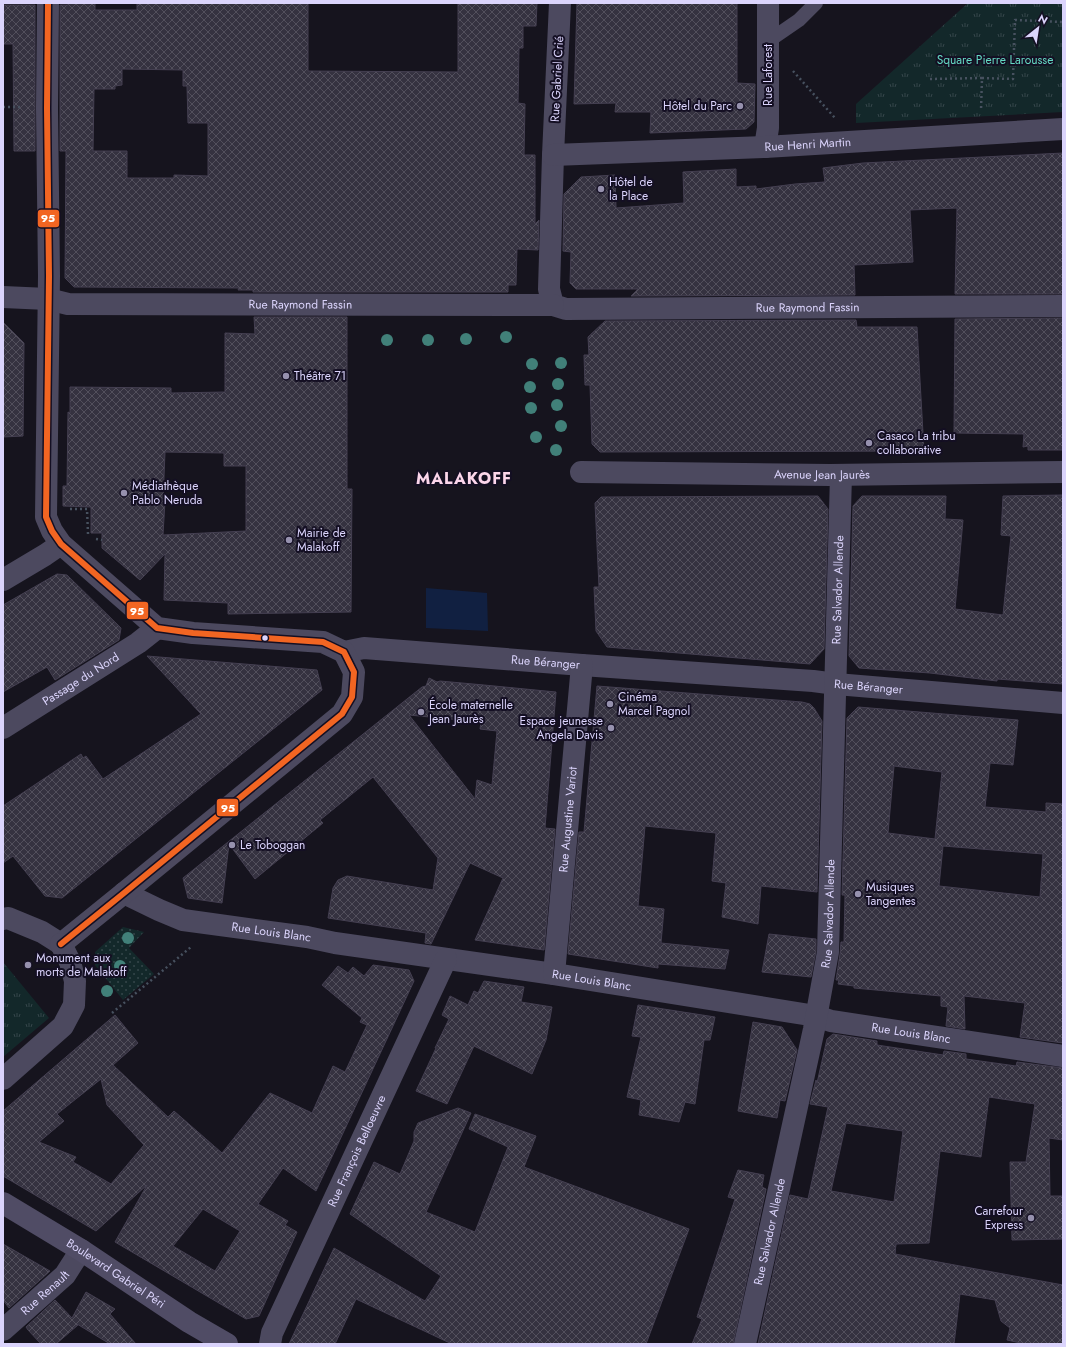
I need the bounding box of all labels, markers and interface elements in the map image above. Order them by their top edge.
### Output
north arrow [1018,8,1058,48]
text: N [1035,10,1051,28]
street label: Rue Gabriel Crié [546,36,568,122]
street label: Rue Laforest [759,44,777,106]
park label: Square Pierre Larousse [937,51,1053,69]
place label: Hôtel du Parc [663,97,732,115]
marker: Hôtel du Parc [735,101,745,111]
street label: Rue Henri Martin [764,133,852,156]
place label: Hôtel de la Place [609,173,653,205]
marker: Hôtel de la Place [596,184,606,194]
line badge: 95 [37,209,60,228]
text: 95 [41,210,55,226]
street label: Rue Raymond Fassin [248,295,352,314]
street label: Rue Raymond Fassin [756,298,860,317]
place label: Théâtre 71 [294,367,346,385]
marker: Théâtre 71 [281,371,291,381]
place label: Casaco La tribu collaborative [877,427,956,459]
marker: Casaco La tribu collaborative [864,438,874,448]
street label: Avenue Jean Jaurès [774,465,870,484]
district label: MALAKOFF [416,467,512,490]
place label: Médiathèque Pablo Neruda [132,477,202,509]
marker: Médiathèque Pablo Neruda [119,488,129,498]
place label: Mairie de Malakoff [297,524,346,556]
marker: Mairie de Malakoff [284,535,294,545]
street label: Rue Salvador Allende [827,535,848,645]
line badge: 95 [126,601,149,620]
text: 95 [130,603,144,619]
unlabelled marker [260,633,270,643]
street label: Passage du Nord [39,648,123,710]
street label: Rue Béranger [510,650,582,674]
street label: Rue Béranger [833,675,905,699]
place label: Cinéma Marcel Pagnol [618,688,690,720]
place label: École maternelle Jean Jaurès [427,696,513,728]
marker: Cinéma Marcel Pagnol [605,699,615,709]
marker: École maternelle Jean Jaurès [416,707,426,717]
place label: Espace jeunesse Angela Davis [520,712,603,744]
marker: Espace jeunesse Angela Davis [606,723,616,733]
street label: Rue Augustine Variot [554,766,582,873]
line badge: 95 [216,798,239,817]
text: 95 [221,800,235,816]
place label: Le Toboggan [240,836,305,854]
marker: Le Toboggan [227,840,237,850]
street label: Rue Salvador Allende [816,859,840,970]
place label: Musiques Tangentes [866,878,916,910]
marker: Musiques Tangentes [853,889,863,899]
street label: Rue Louis Blanc [230,918,313,947]
place label: Monument aux morts de Malakoff [36,949,127,981]
marker: Monument aux morts de Malakoff [23,960,33,970]
street label: Rue Louis Blanc [551,965,633,995]
street label: Rue Louis Blanc [870,1018,952,1048]
street label: Rue François Belloeuvre [323,1092,391,1210]
street label: Rue Salvador Allende [749,1176,790,1287]
place label: Carrefour Express [974,1202,1024,1234]
marker: Carrefour Express [1026,1213,1036,1223]
street label: Boulevard Gabriel Péri [63,1234,169,1313]
street label: Rue Renault [17,1268,74,1319]

